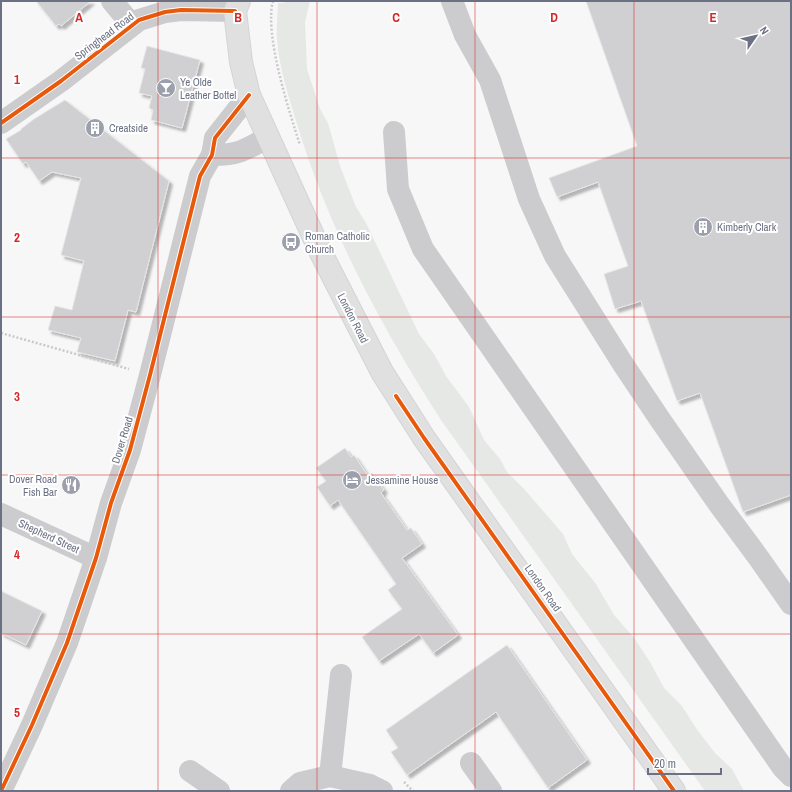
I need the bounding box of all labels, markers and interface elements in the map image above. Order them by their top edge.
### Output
street label: Springhead Road [72,9,136,63]
text: A [75,9,83,26]
text: B [234,9,242,26]
text: C [392,9,400,26]
text: D [550,9,558,26]
text: E [709,9,717,26]
north arrow [736,16,776,56]
text: N [757,24,772,37]
text: 1 [14,71,20,88]
place label: Ye Olde Leather Bottel [180,75,236,102]
bar icon: Ye Olde Leather Bottel [155,77,177,99]
building icon: Creatside [84,117,106,139]
place label: Creatside [109,121,148,135]
building icon: Kimberly Clark [692,216,714,238]
place label: Kimberly Clark [717,220,777,234]
text: 2 [14,229,20,246]
place label: Roman Catholic Church [305,229,370,256]
bus stop icon: Roman Catholic Church [280,231,302,253]
street label: London Road [334,291,372,345]
text: 3 [14,388,20,405]
street label: Dover Road [108,415,136,465]
hotel icon: Jessamine House [341,469,363,491]
place label: Dover Road Fish Bar [9,472,57,499]
place label: Jessamine House [366,473,438,487]
restaurant icon: Dover Road Fish Bar [60,474,82,496]
street label: Shepherd Street [16,516,82,556]
text: 4 [14,546,20,563]
street label: London Road [522,562,564,614]
text: 5 [14,704,20,721]
scale bar [648,750,721,776]
text: 20 m [654,756,676,772]

